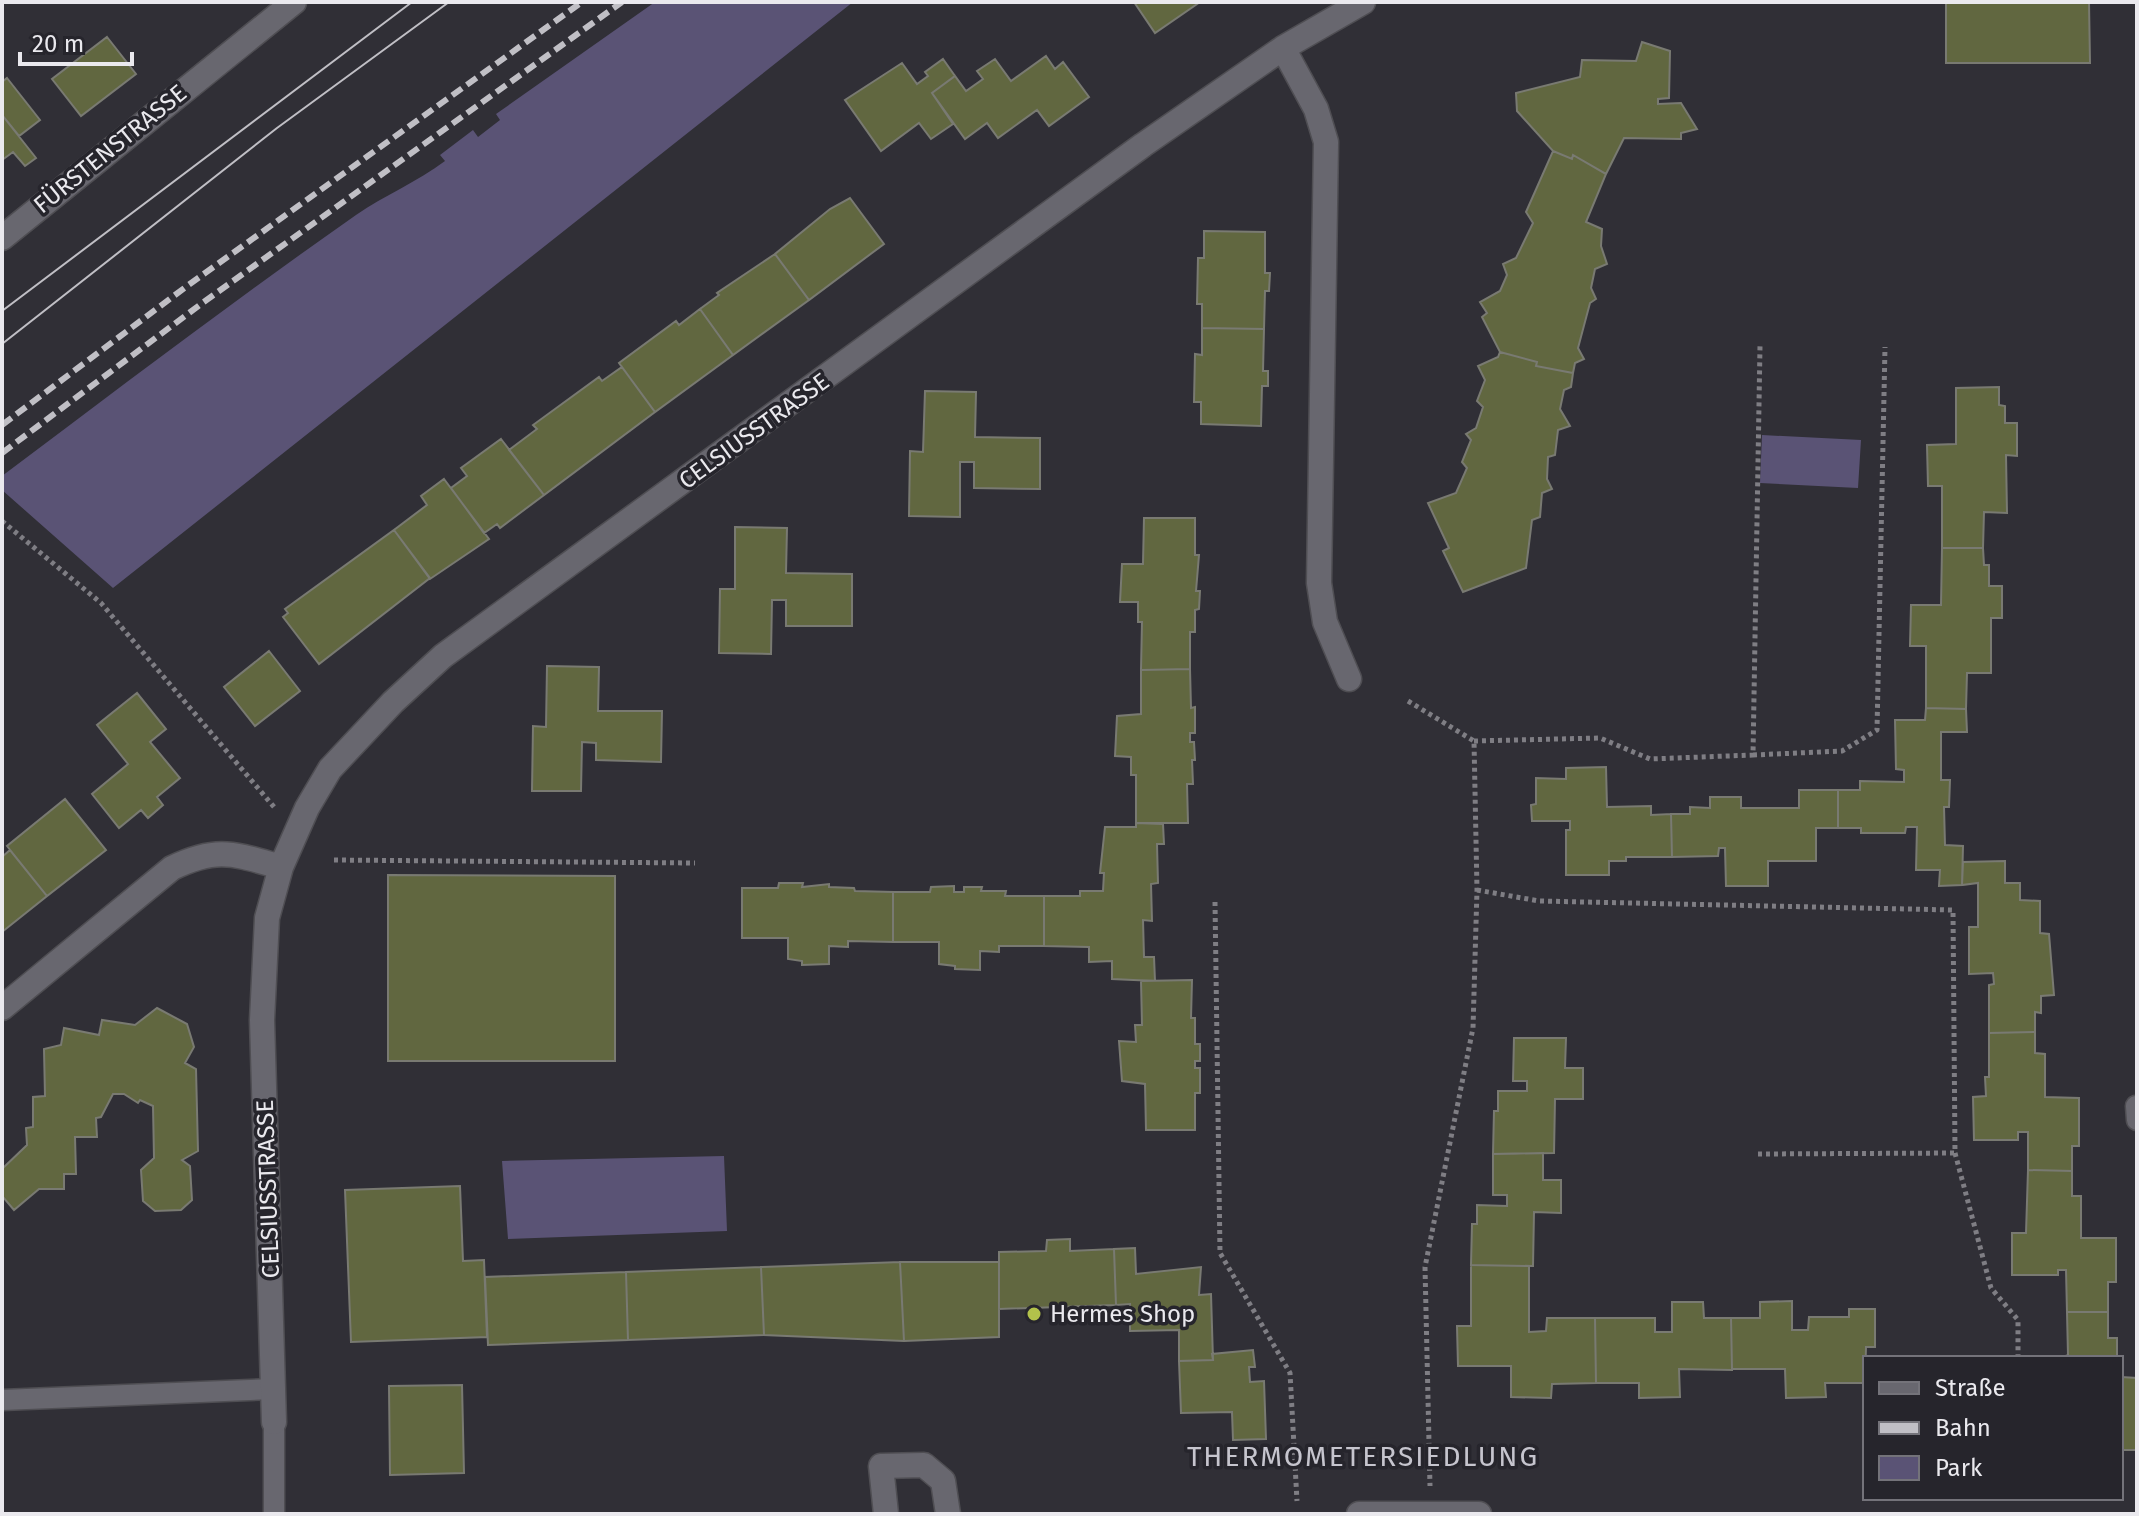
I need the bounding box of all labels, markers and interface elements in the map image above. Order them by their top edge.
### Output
scale bar [20,16,132,66]
text: 20 m [32,30,84,58]
street label: FÜRSTENSTRASSE [28,79,192,219]
street label: CELSIUSSTRASSE [674,367,834,495]
street label: CELSIUSSTRASSE [251,1099,285,1279]
place label: Hermes Shop [1050,1300,1195,1328]
marker: Hermes Shop [1025,1305,1043,1323]
legend [1863,1356,2123,1500]
text: Straße [1935,1374,2006,1402]
text: Bahn [1935,1414,1991,1442]
district label: THERMOMETERSIEDLUNG [1187,1440,1539,1473]
text: Park [1935,1454,1983,1482]

